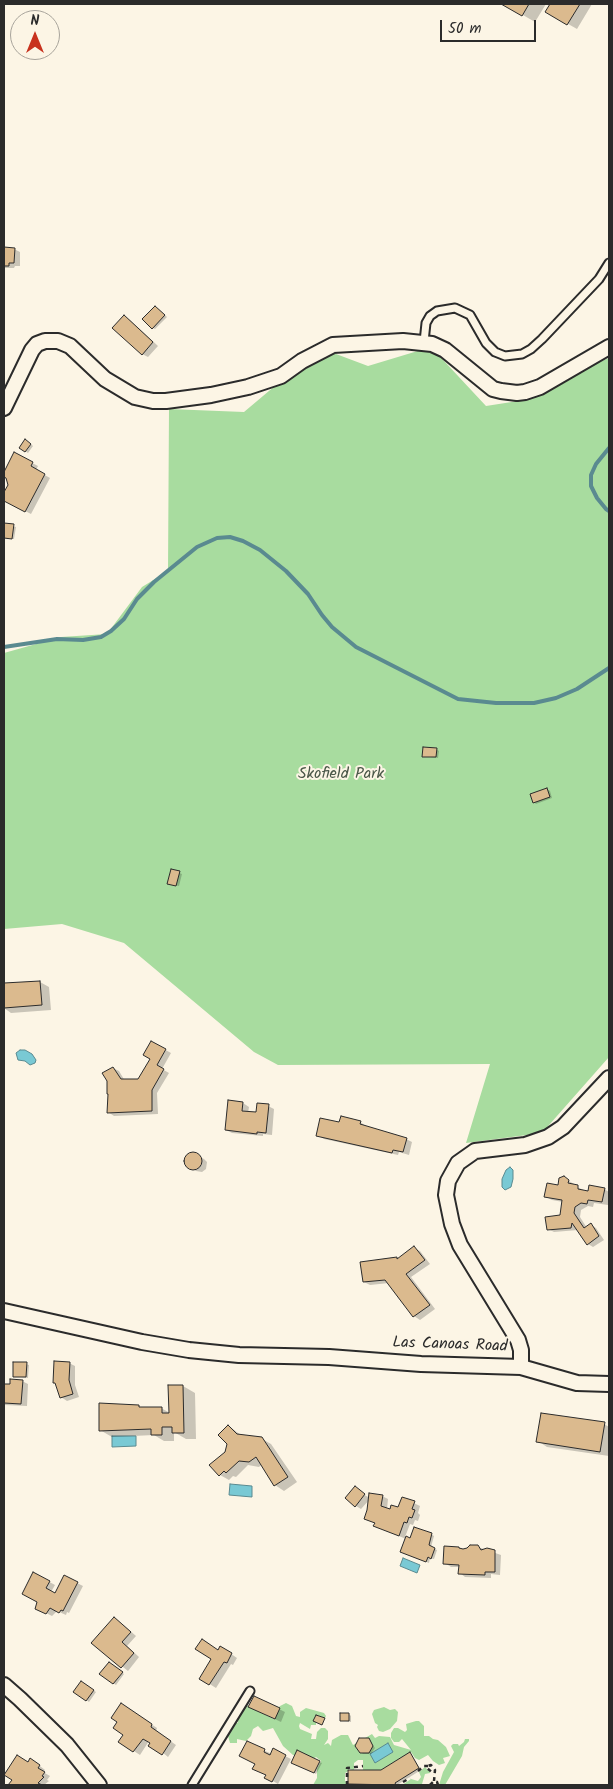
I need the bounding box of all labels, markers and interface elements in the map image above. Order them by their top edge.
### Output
north arrow [10,10,60,60]
text: N [31,10,39,32]
scale bar [443,10,539,42]
text: 50 m [448,17,482,41]
park label: Skofield Park [298,765,384,785]
street label: Las Canoas Road [392,1334,508,1358]

